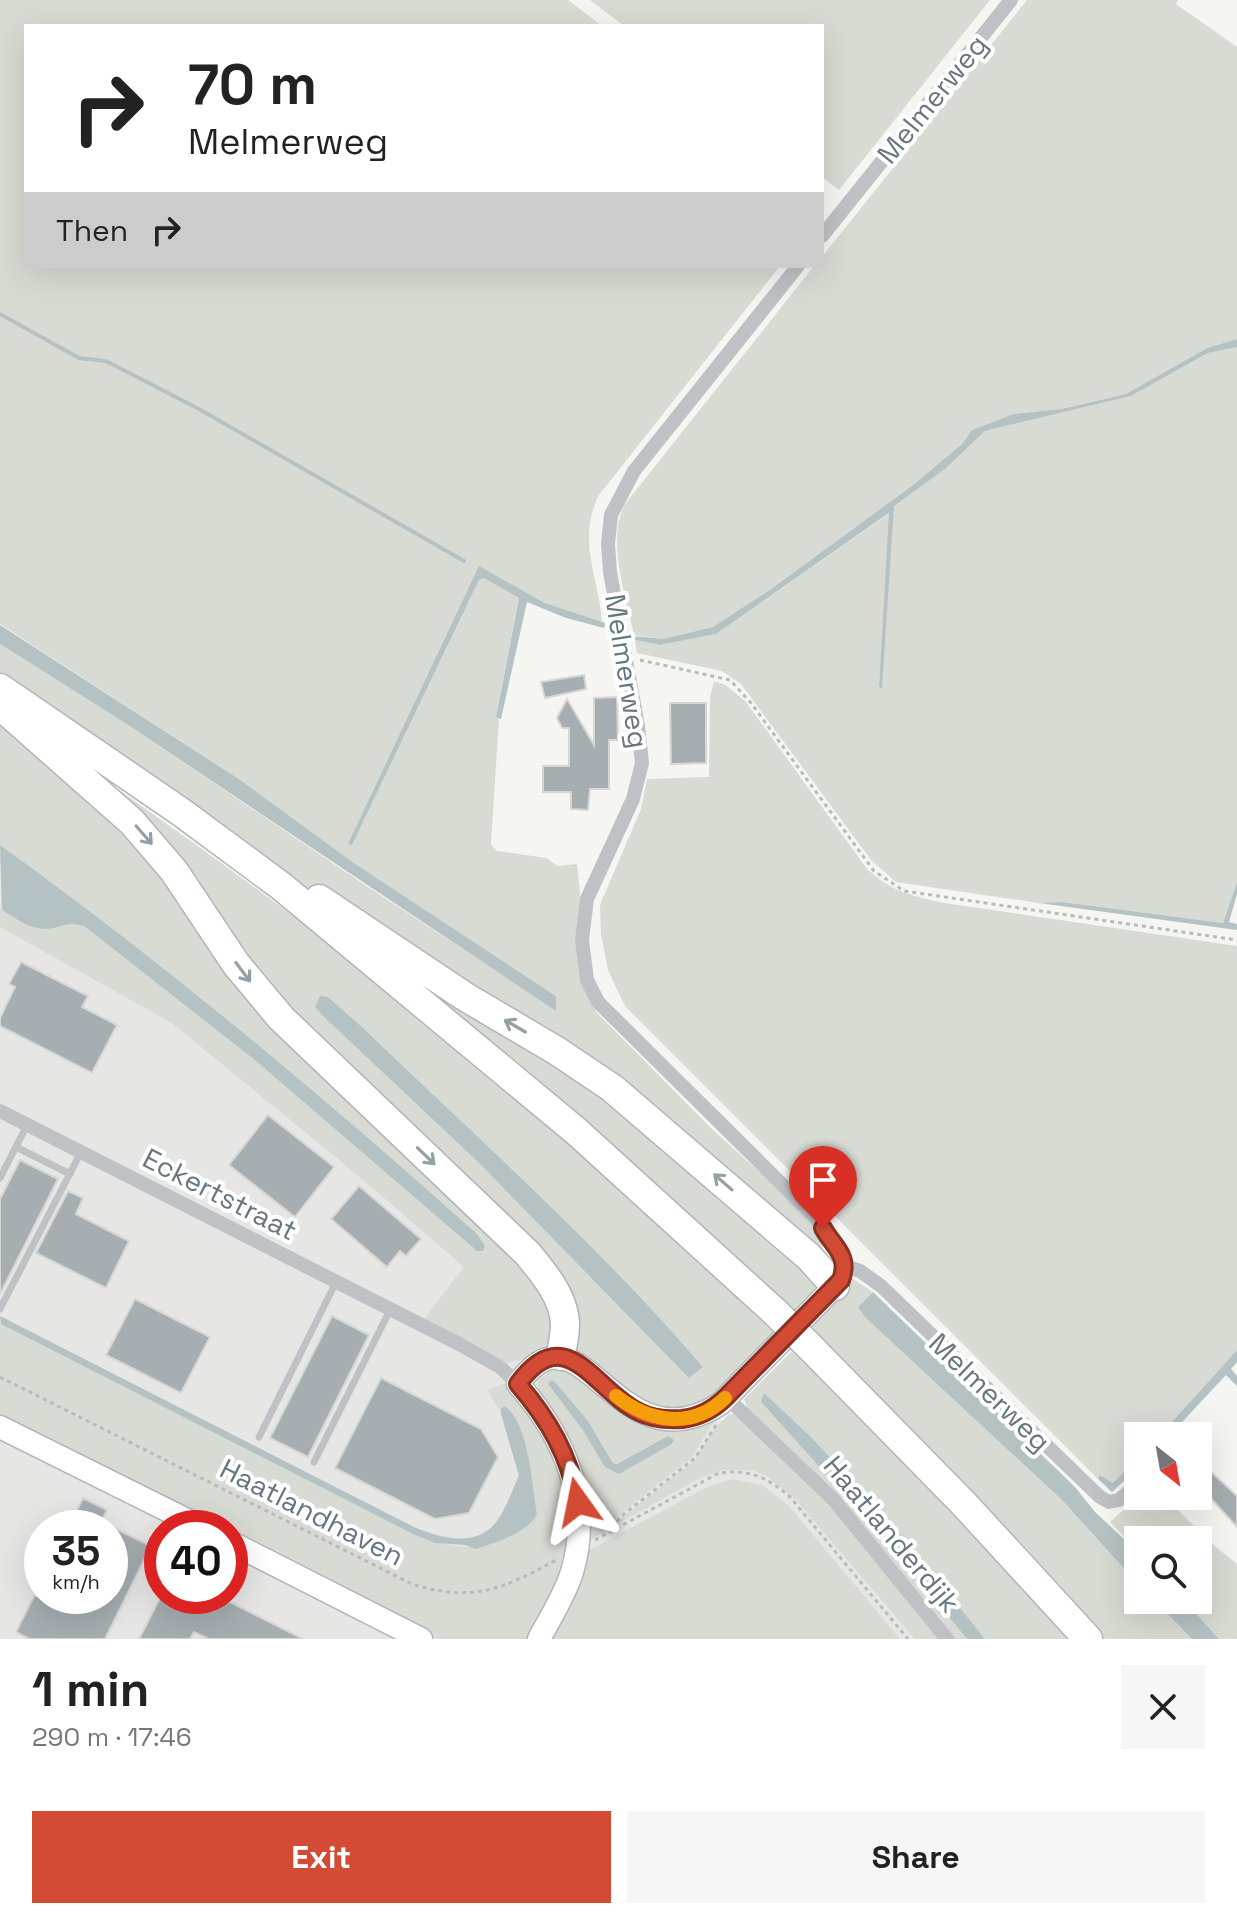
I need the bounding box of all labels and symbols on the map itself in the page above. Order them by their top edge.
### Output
street label: Melmerweg [869,27,995,171]
street label: Melmerweg [597,591,657,751]
one-way arrow [134,825,152,845]
one-way arrow [234,961,251,982]
one-way arrow [504,1018,527,1034]
street label: Eckertstraat [137,1140,303,1248]
one-way arrow [416,1146,435,1165]
pin [789,1146,857,1228]
one-way arrow [713,1173,733,1191]
street label: Melmerweg [922,1325,1058,1459]
north arrow [1124,1422,1212,1510]
street label: Haatlanderdijk [816,1448,968,1620]
street label: Haatlandhaven [214,1450,410,1574]
position arrow [536,1460,620,1544]
speed limit sign: 40 [144,1510,248,1614]

